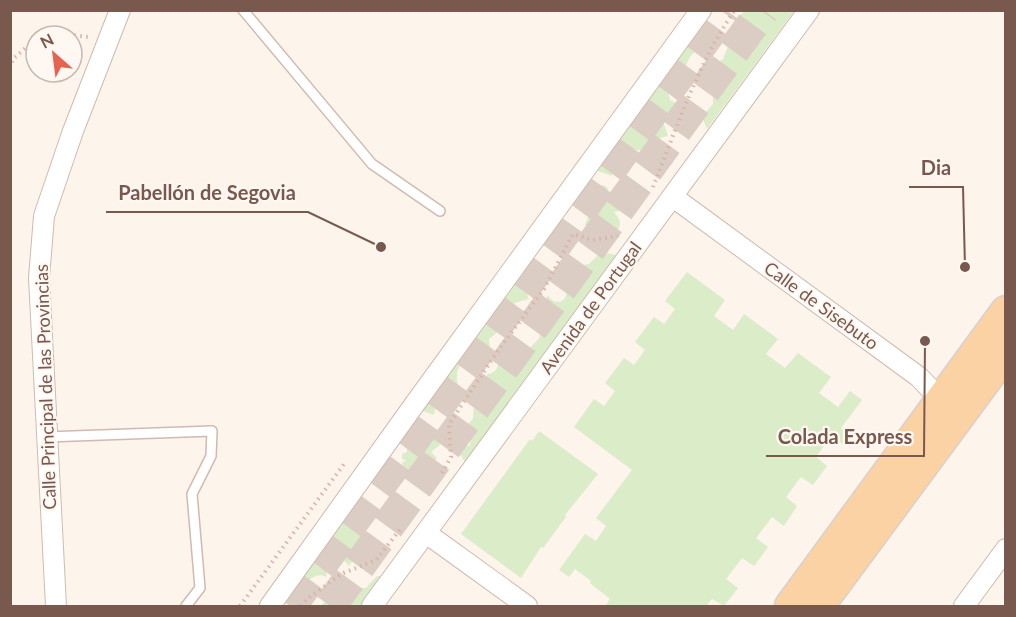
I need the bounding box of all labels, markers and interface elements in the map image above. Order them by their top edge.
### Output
north arrow [24,24,84,84]
text: N [37,29,57,52]
callout: Dia [909,149,963,187]
text: Dia [921,155,951,179]
callout: Pabellón de Segovia [106,174,308,212]
text: Pabellón de Segovia [118,180,296,204]
street label: Avenida de Portugal [535,237,646,378]
street label: Calle de Sisebuto [760,256,883,354]
street label: Calle Principal de las Provincias [30,264,60,510]
callout: Colada Express [766,418,924,456]
text: Colada Express [778,424,913,448]

